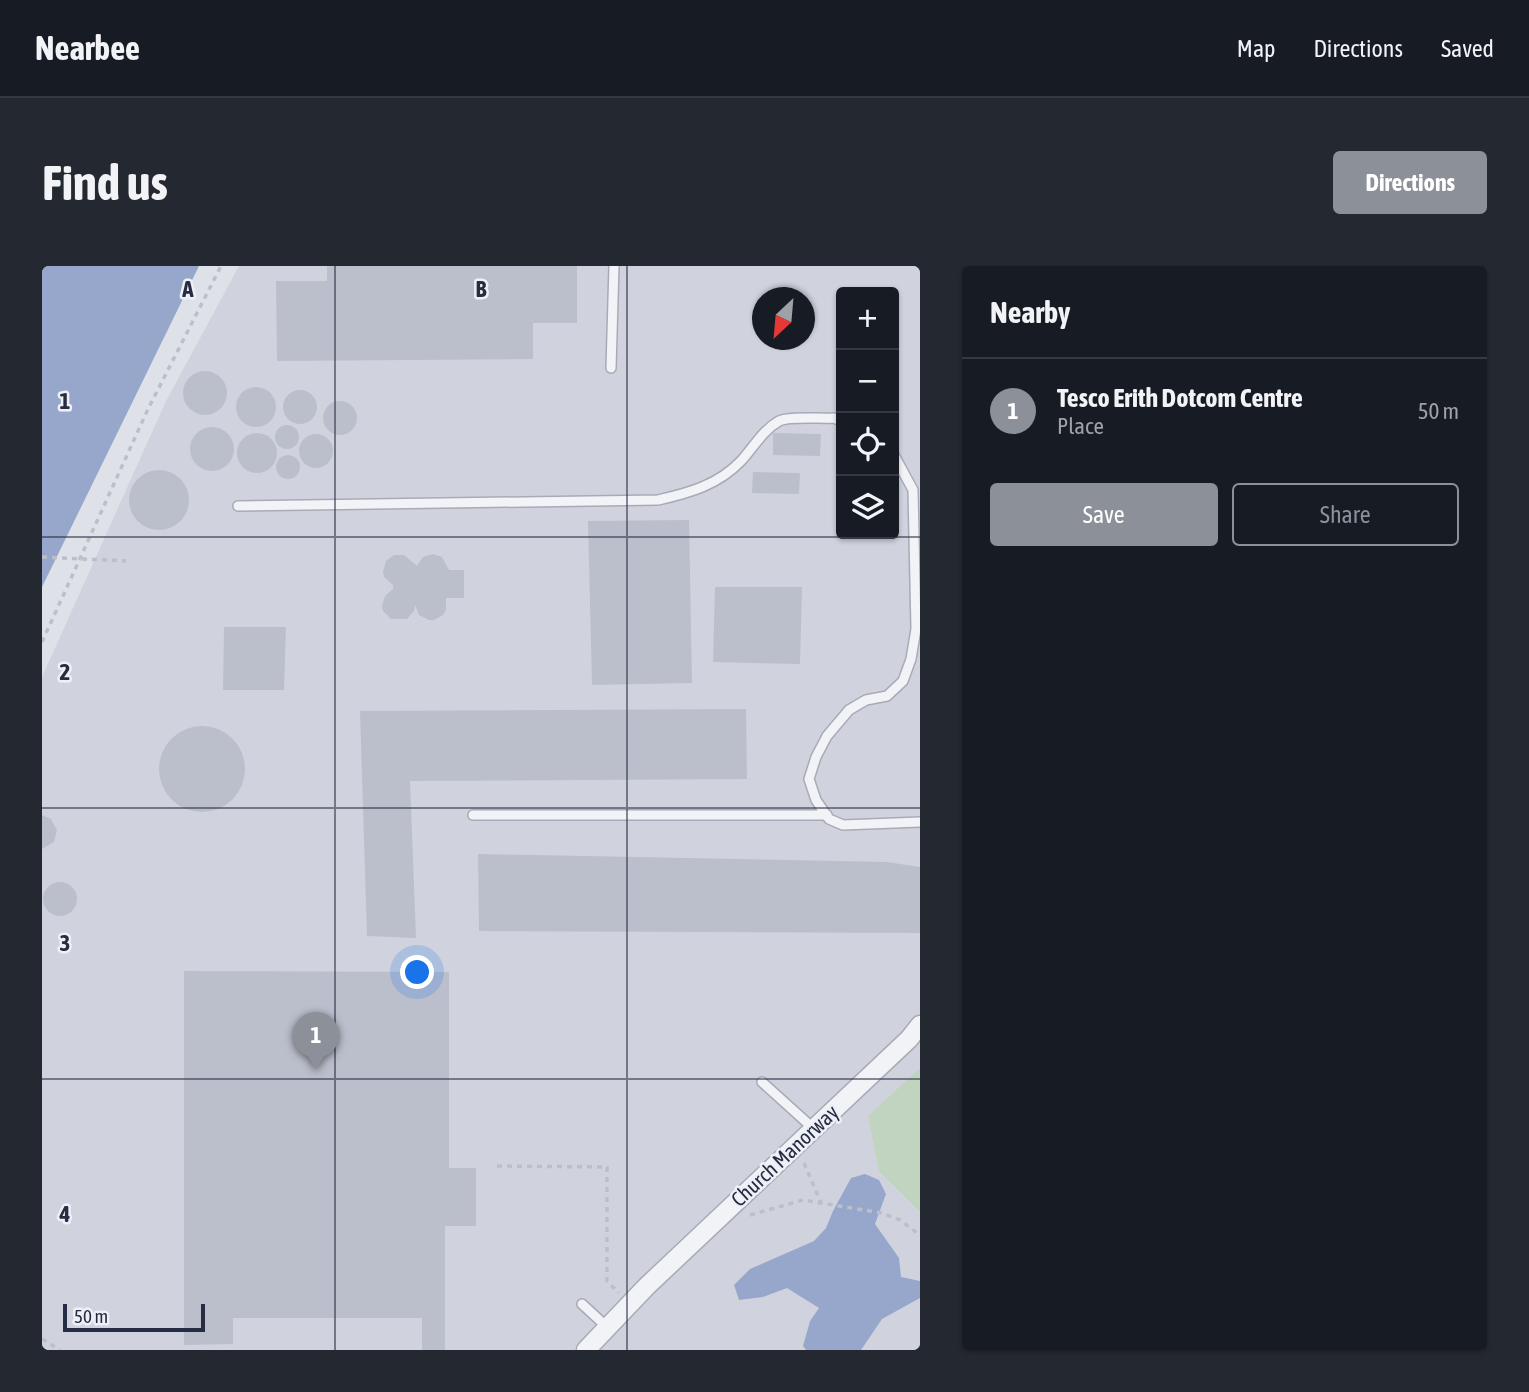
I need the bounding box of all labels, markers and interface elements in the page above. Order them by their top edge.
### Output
text: Nearbee [35,29,140,67]
text: Map [1237,35,1275,62]
text: Directions [1313,35,1403,62]
text: Saved [1441,35,1494,62]
button: Directions [1333,151,1487,214]
text: Find us [42,154,168,210]
text: A [181,276,194,302]
text: B [476,276,487,302]
north arrow [752,287,815,350]
map controls [836,287,899,539]
button: + [836,287,899,350]
text: Nearby [990,295,1070,329]
button: − [836,350,899,413]
text: Tesco Erith Dotcom Centre [1057,383,1303,413]
text: 1 [60,388,71,414]
text: 1 [1008,398,1018,424]
text: 50 m [1418,398,1459,424]
button: locate [836,413,899,476]
text: Place [1057,413,1104,439]
button: layers [836,476,899,539]
button: Save [990,483,1218,546]
button: Share [1232,483,1459,546]
text: 2 [60,659,70,685]
text: 3 [60,930,70,956]
your location [400,955,434,989]
pin: 1 [293,1012,339,1070]
street label: Church Manorway [726,1099,843,1211]
text: 4 [59,1201,71,1227]
scale bar [63,1301,205,1333]
text: 50 m [74,1305,108,1327]

